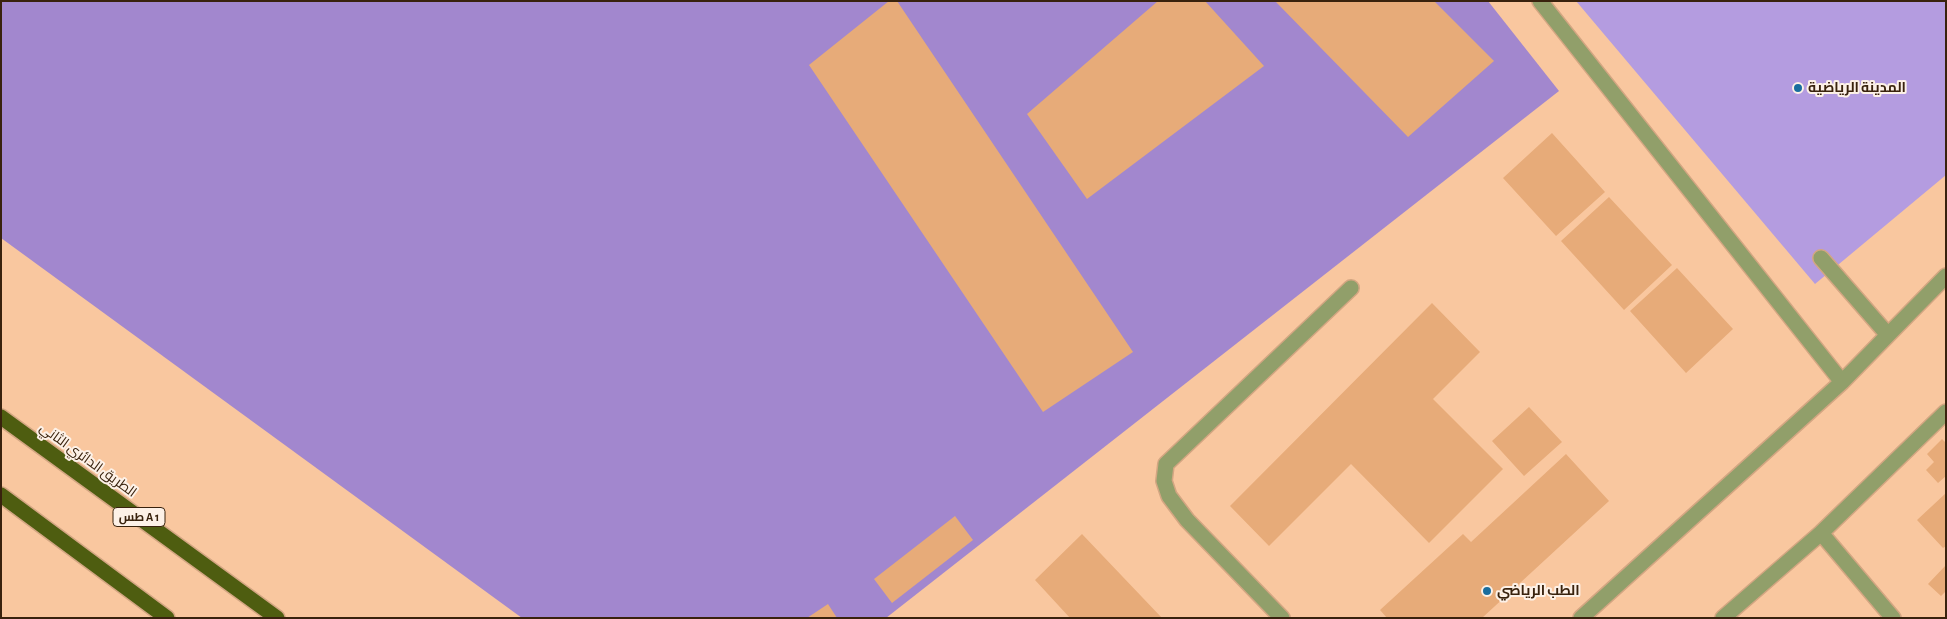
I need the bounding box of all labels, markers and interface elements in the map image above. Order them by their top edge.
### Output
place label: المدينة الرياضية [1808,80,1906,96]
marker: المدينة الرياضية [1792,82,1804,94]
street label: الطريق الدائري الثاني [36,419,140,501]
road number: طس A 1 [113,508,165,526]
place label: الطب الرياضي [1497,583,1580,599]
marker: الطب الرياضي [1481,585,1493,597]

